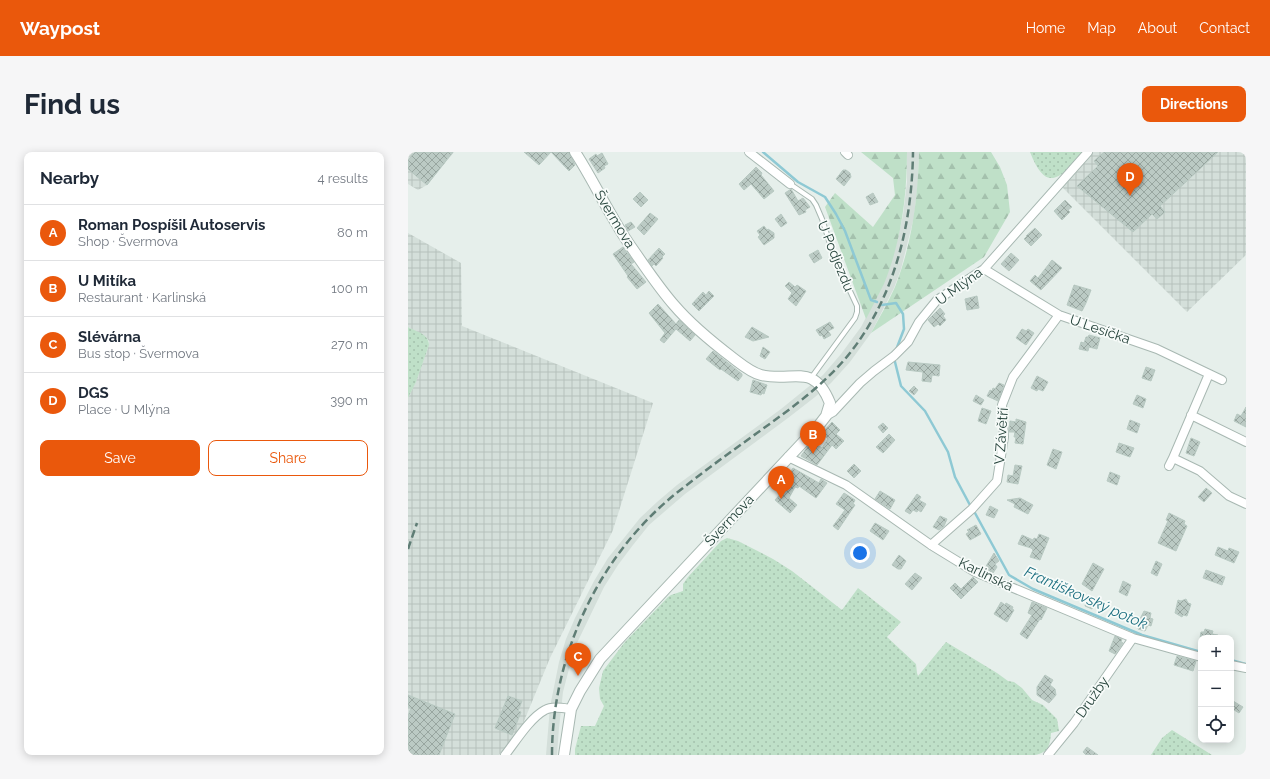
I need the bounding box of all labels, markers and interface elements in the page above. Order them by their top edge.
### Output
text: Waypost [20,17,100,39]
text: Home [1026,20,1065,36]
text: Map [1087,20,1116,36]
text: About [1138,20,1177,36]
text: Contact [1199,20,1250,36]
button: Directions [1142,86,1246,122]
text: Find us [24,88,120,121]
pin: D [1117,163,1143,196]
text: Nearby [40,168,99,188]
text: 4 results [317,171,368,186]
street label: Švermova [592,186,640,251]
text: Roman Pospíšil Autoservis [78,216,265,234]
street label: U Podjezdu [815,218,857,294]
text: A [49,225,57,240]
text: 80 m [337,225,368,240]
text: Shop · Švermova [78,234,178,249]
street label: U Mlýna [933,264,985,308]
text: U Mitíka [78,272,136,290]
text: B [49,281,57,296]
text: 100 m [331,281,368,296]
text: Restaurant · Karlinská [78,290,206,305]
street label: U Lesíčka [1068,311,1132,347]
text: Slévárna [78,328,141,346]
text: C [49,337,57,352]
text: 270 m [331,337,368,352]
text: Bus stop · Švermova [78,346,199,361]
text: DGS [78,384,109,402]
text: D [48,393,58,408]
text: 390 m [330,393,368,408]
text: Place · U Mlýna [78,402,170,417]
street label: V Závětří [991,406,1011,465]
pin: B [800,421,826,454]
button: Save [40,440,200,476]
button: Share [208,440,368,476]
pin: A [768,466,794,499]
street label: Švermova [700,490,757,549]
your location [850,543,870,563]
street label: Karlinská [956,554,1016,594]
water label: Františkovský potok [1022,563,1150,633]
map controls [1198,635,1234,743]
button: + [1198,635,1234,671]
pin: C [565,643,591,676]
button: − [1198,671,1234,707]
street label: Družby [1072,673,1112,720]
button: locate [1198,707,1234,743]

